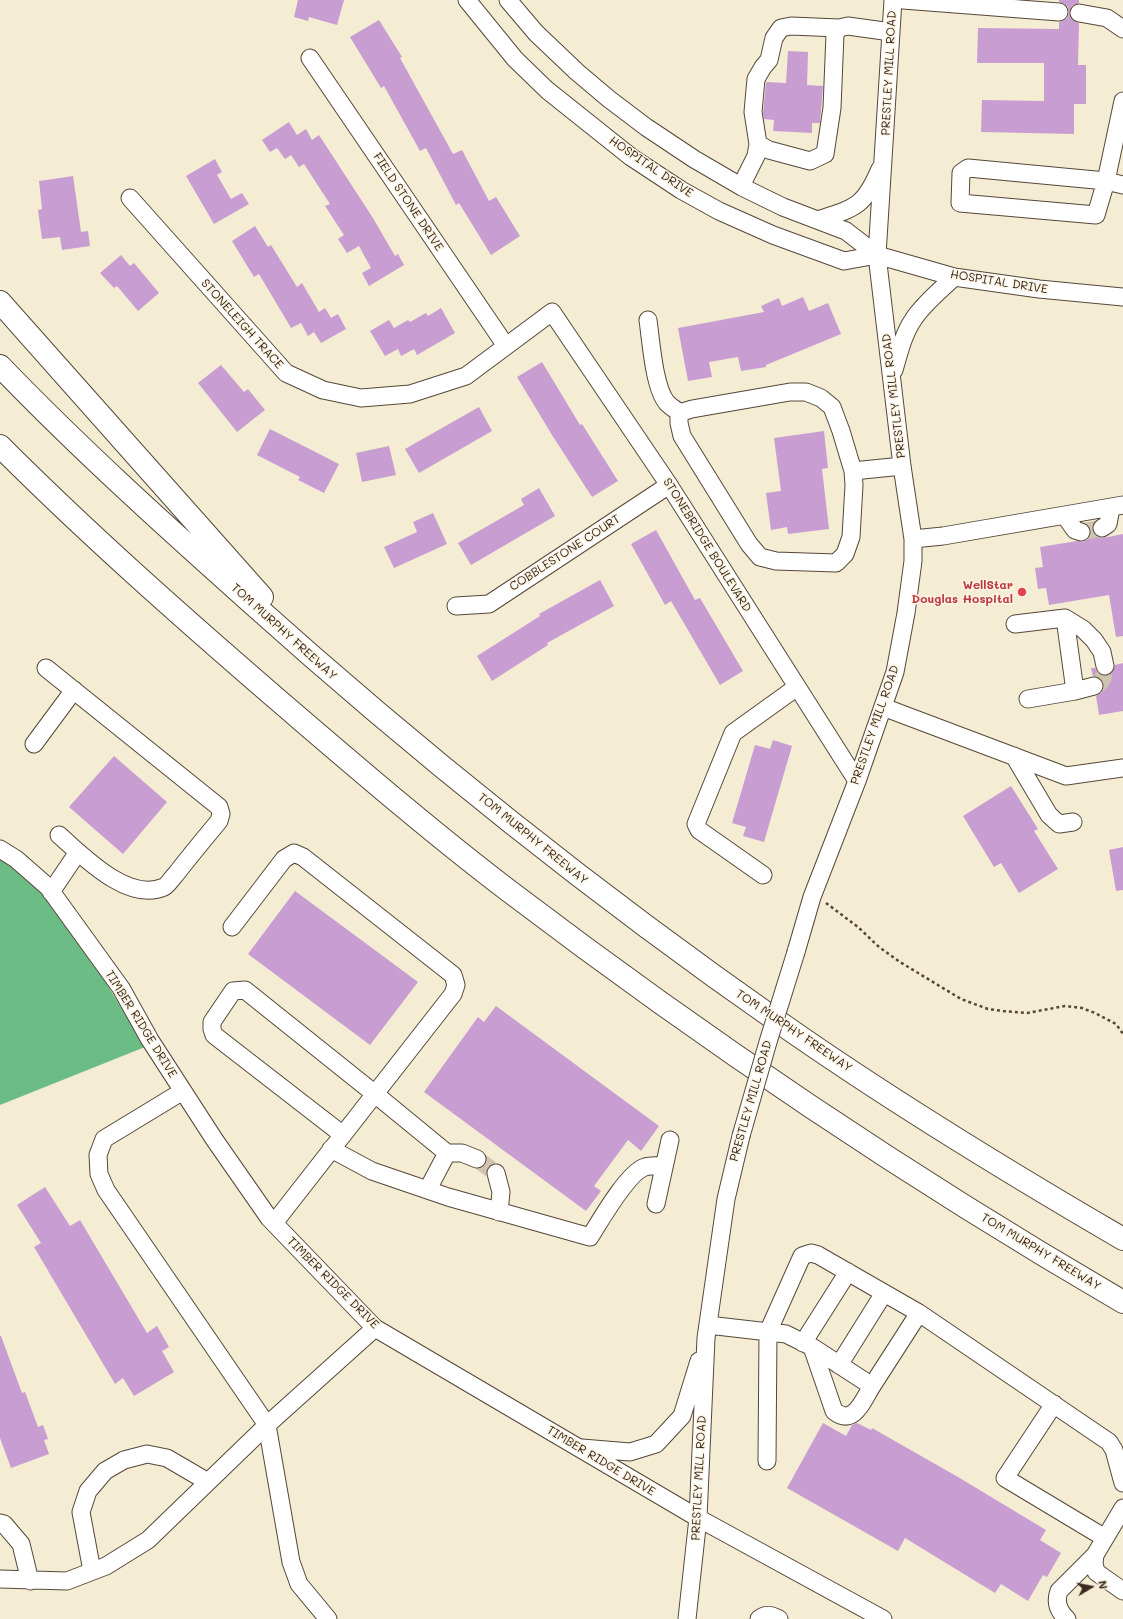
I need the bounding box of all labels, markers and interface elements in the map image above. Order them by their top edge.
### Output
street label: PRESTLEY MILL ROAD [879,10,899,136]
street label: HOSPITAL DRIVE [606,134,696,200]
street label: FIELD STONE DRIVE [370,150,446,254]
street label: HOSPITAL DRIVE [949,267,1049,297]
street label: STONELEIGH TRACE [198,276,286,372]
street label: PRESTLEY MILL ROAD [879,333,909,459]
street label: STONEBRIDGE BOULEVARD [660,475,754,615]
street label: COBBLESTONE COURT [507,512,623,594]
place label: WellStar Douglas Hospital [912,578,1013,606]
street label: TOM MURPHY FREEWAY [228,581,340,683]
marker: WellStar Douglas Hospital [1016,586,1028,598]
street label: PRESTLEY MILL ROAD [848,663,902,787]
street label: TOM MURPHY FREEWAY [475,790,591,888]
street label: TIMBER RIDGE DRIVE [102,968,180,1080]
street label: TOM MURPHY FREEWAY [733,987,855,1075]
street label: PRESTLEY MILL ROAD [727,1039,775,1163]
street label: TOM MURPHY FREEWAY [978,1210,1104,1294]
street label: TIMBER RIDGE DRIVE [284,1234,382,1332]
street label: PRESTLEY MILL ROAD [689,1415,709,1541]
street label: TIMBER RIDGE DRIVE [544,1423,658,1499]
north arrow [1071,1567,1111,1607]
text: N [1095,1579,1111,1590]

